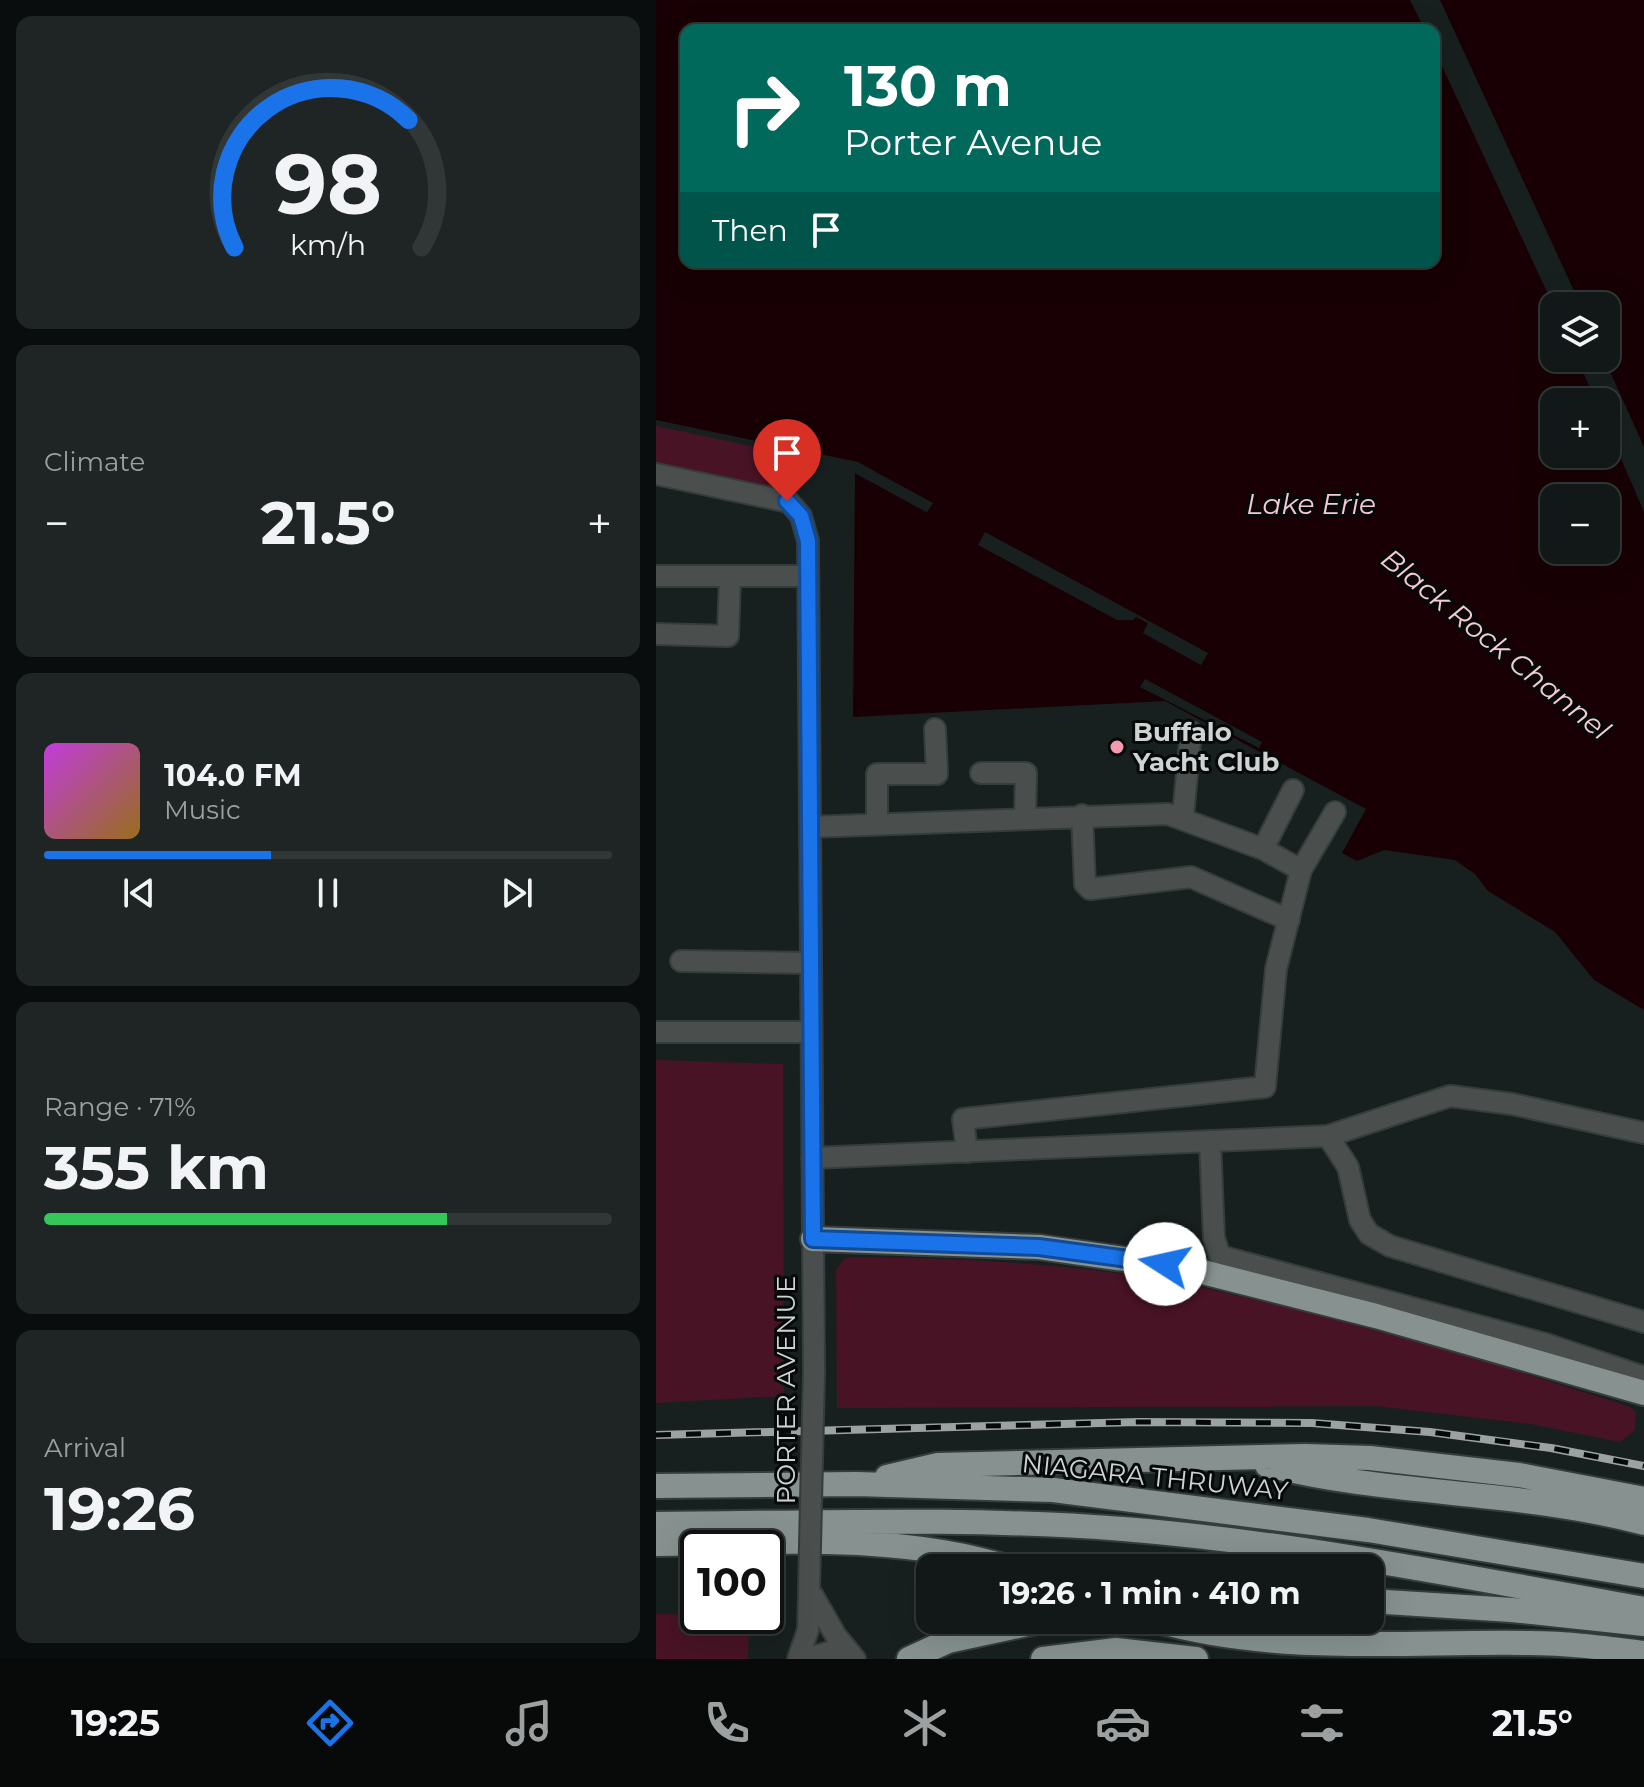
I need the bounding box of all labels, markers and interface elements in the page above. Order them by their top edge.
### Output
text: 130 m [844,52,1012,120]
icon: right [712,56,816,160]
text: Porter Avenue [844,120,1102,164]
text: 98 [274,133,382,235]
icon: arrive [804,208,848,252]
text: Then [712,212,788,249]
text: km/h [290,227,366,262]
map controls [1540,292,1620,564]
button: layers [1540,292,1620,372]
button: + [1540,388,1620,468]
pin [753,419,821,501]
icon: arrive [765,431,809,475]
text: Climate [44,446,145,478]
button: − [1540,484,1620,564]
text: 21.5° [260,486,396,559]
water label: Lake Erie [1246,487,1376,521]
text: − [44,496,69,550]
text: + [587,496,612,550]
water label: Black Rock Channel [1375,541,1618,747]
place label: Buffalo Yacht Club [1132,716,1279,778]
marker: Buffalo Yacht Club [1108,738,1126,756]
text: 104.0 FM [164,757,302,794]
text: Music [164,794,241,826]
icon: previous [117,871,161,915]
icon: pause [306,871,350,915]
icon: next [495,871,539,915]
text: Range · 71% [44,1091,196,1123]
text: 355 km [44,1131,269,1204]
position arrow [1123,1222,1207,1306]
street label: PORTER AVENUE [770,1276,802,1504]
text: Arrival [44,1432,126,1464]
street label: NIAGARA THRUWAY [1020,1447,1290,1507]
text: 19:26 [44,1472,195,1545]
speed limit sign: 100 [680,1530,784,1634]
text: 19:26 · 1 min · 410 m [999,1575,1301,1612]
icon: directions [302,1695,358,1751]
icon: music [501,1695,557,1751]
icon: phone [699,1695,755,1751]
icon: climate [897,1695,953,1751]
icon: car [1095,1695,1151,1751]
icon: filters [1294,1695,1350,1751]
text: 19:25 [71,1701,160,1745]
text: 21.5° [1492,1701,1573,1745]

